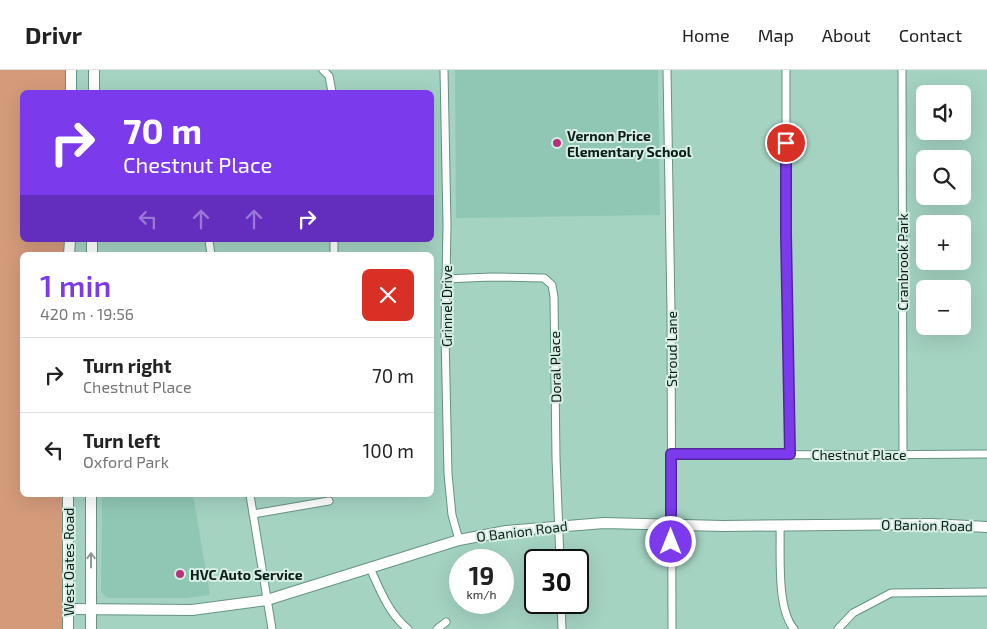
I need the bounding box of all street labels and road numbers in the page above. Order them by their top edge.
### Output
street label: Cranbrook Park [894,213,911,311]
street label: Grinnel Drive [438,265,455,347]
street label: Stroud Lane [663,311,680,387]
street label: Doral Place [546,331,564,403]
street label: Chestnut Place [811,446,907,463]
street label: West Oates Road [60,508,77,616]
street label: O Banion Road [881,516,973,534]
street label: O Banion Road [475,517,569,545]

